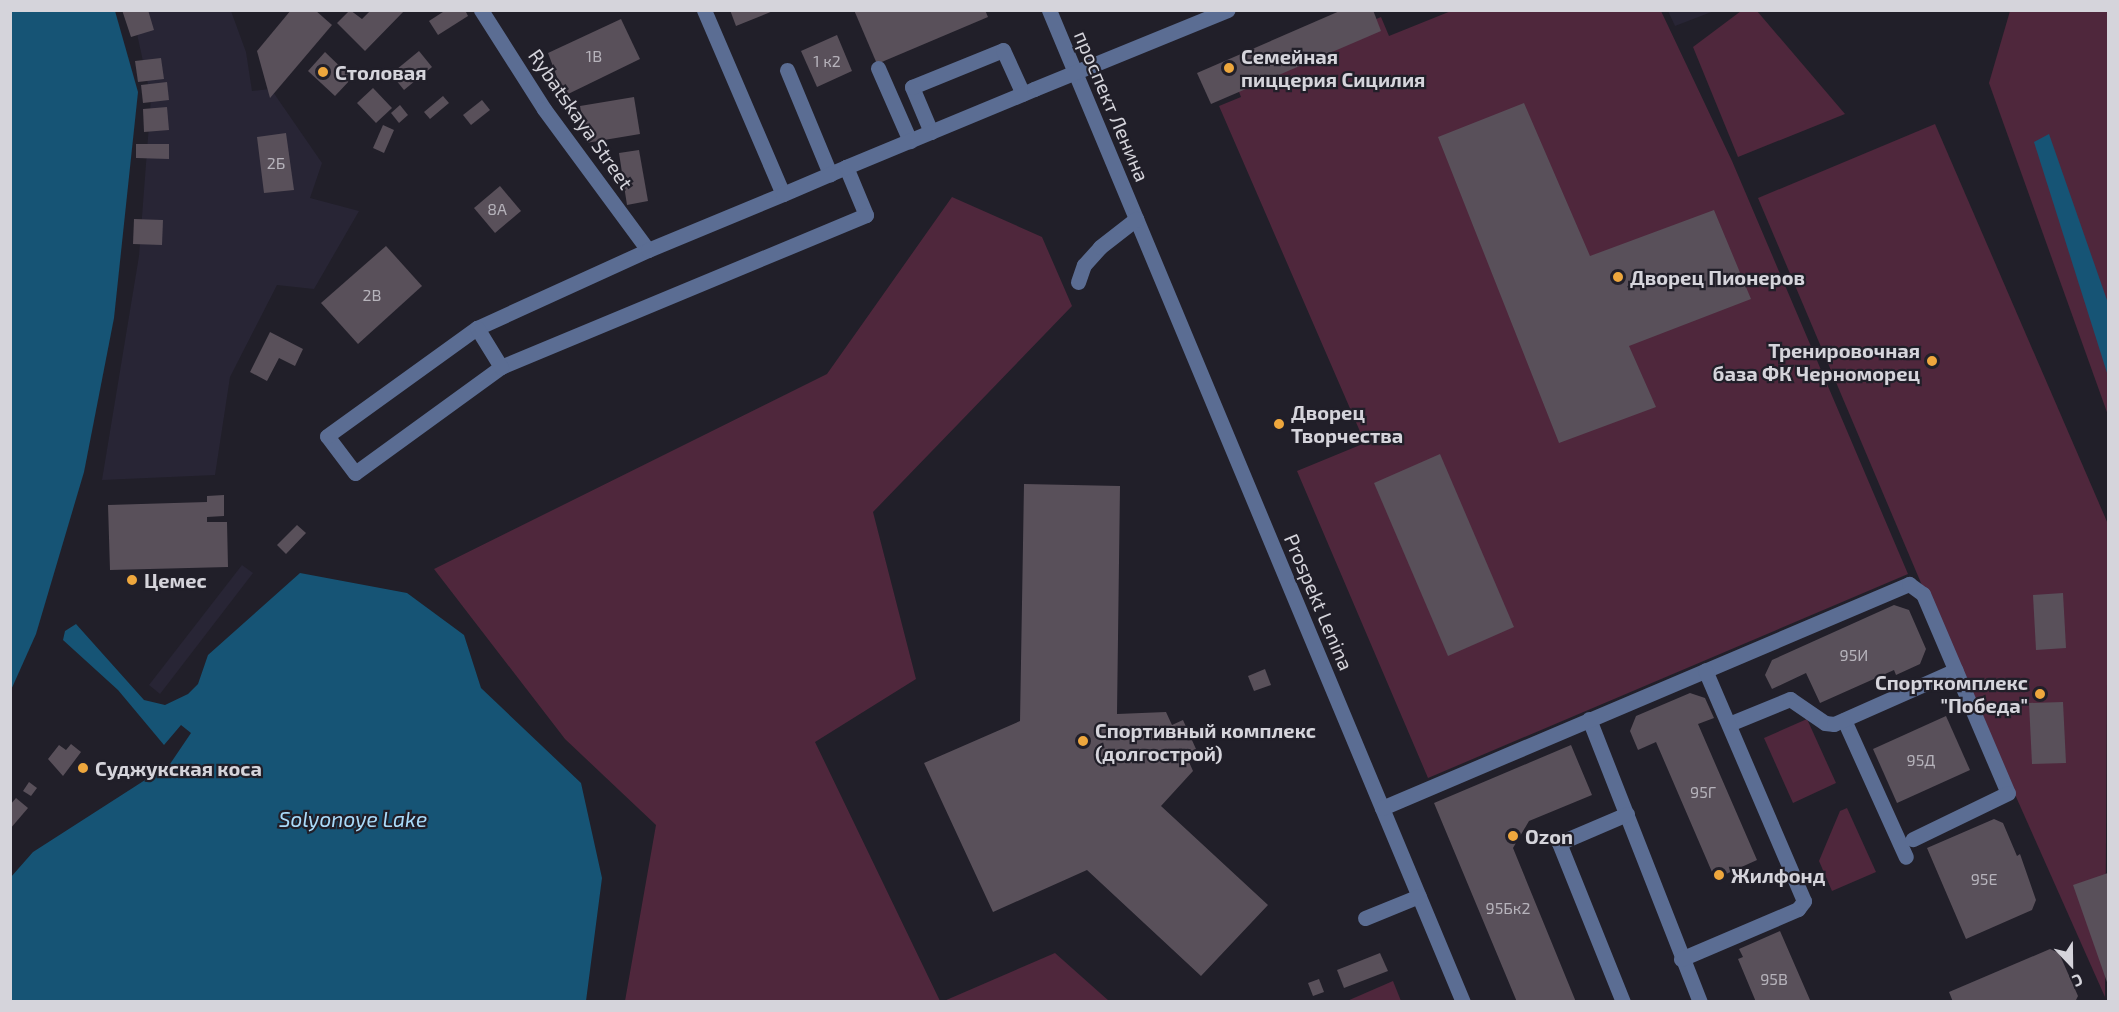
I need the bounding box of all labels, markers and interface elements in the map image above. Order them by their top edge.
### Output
street label: проспект Ленина [1069,27,1155,185]
street label: Rybatskaya Street [524,44,638,194]
place label: Семейная пиццерия Сицилия [1241,45,1425,92]
house number: 1В [586,46,602,66]
house number: 1 к2 [813,51,841,71]
place label: Столовая [335,60,427,84]
marker: Семейная пиццерия Сицилия [1222,61,1236,75]
marker: Столовая [316,65,330,79]
house number: 2Б [267,153,285,173]
house number: 8А [487,199,507,219]
place label: Дворец Пионеров [1630,265,1805,289]
marker: Дворец Пионеров [1611,270,1625,284]
house number: 2В [363,285,381,305]
place label: Тренировочная база ФК Черноморец [1713,338,1920,385]
marker: Тренировочная база ФК Черноморец [1925,354,1939,368]
place label: Дворец Творчества [1291,400,1403,447]
marker: Дворец Творчества [1272,417,1286,431]
street label: Prospekt Lenina [1279,530,1359,674]
place label: Цемес [144,568,207,592]
marker: Цемес [125,573,139,587]
house number: 95И [1840,645,1868,665]
place label: Спорткомплекс "Победа" [1875,670,2028,717]
marker: Спорткомплекс "Победа" [2033,687,2047,701]
place label: Спортивный комплекс (долгострой) [1095,718,1316,765]
marker: Спортивный комплекс (долгострой) [1076,734,1090,748]
house number: 95Д [1907,750,1935,770]
place label: Суджукская коса [95,756,262,780]
marker: Суджукская коса [76,761,90,775]
house number: 95Г [1690,782,1716,802]
water label: Solyonoye Lake [279,806,427,832]
place label: Ozon [1525,824,1573,848]
marker: Ozon [1506,829,1520,843]
place label: Жилфонд [1731,863,1825,887]
marker: Жилфонд [1712,868,1726,882]
house number: 95Е [1971,869,1997,889]
house number: 95Бк2 [1486,898,1530,918]
north arrow [2041,934,2101,994]
house number: 95В [1760,969,1788,989]
text: С [2070,971,2086,992]

